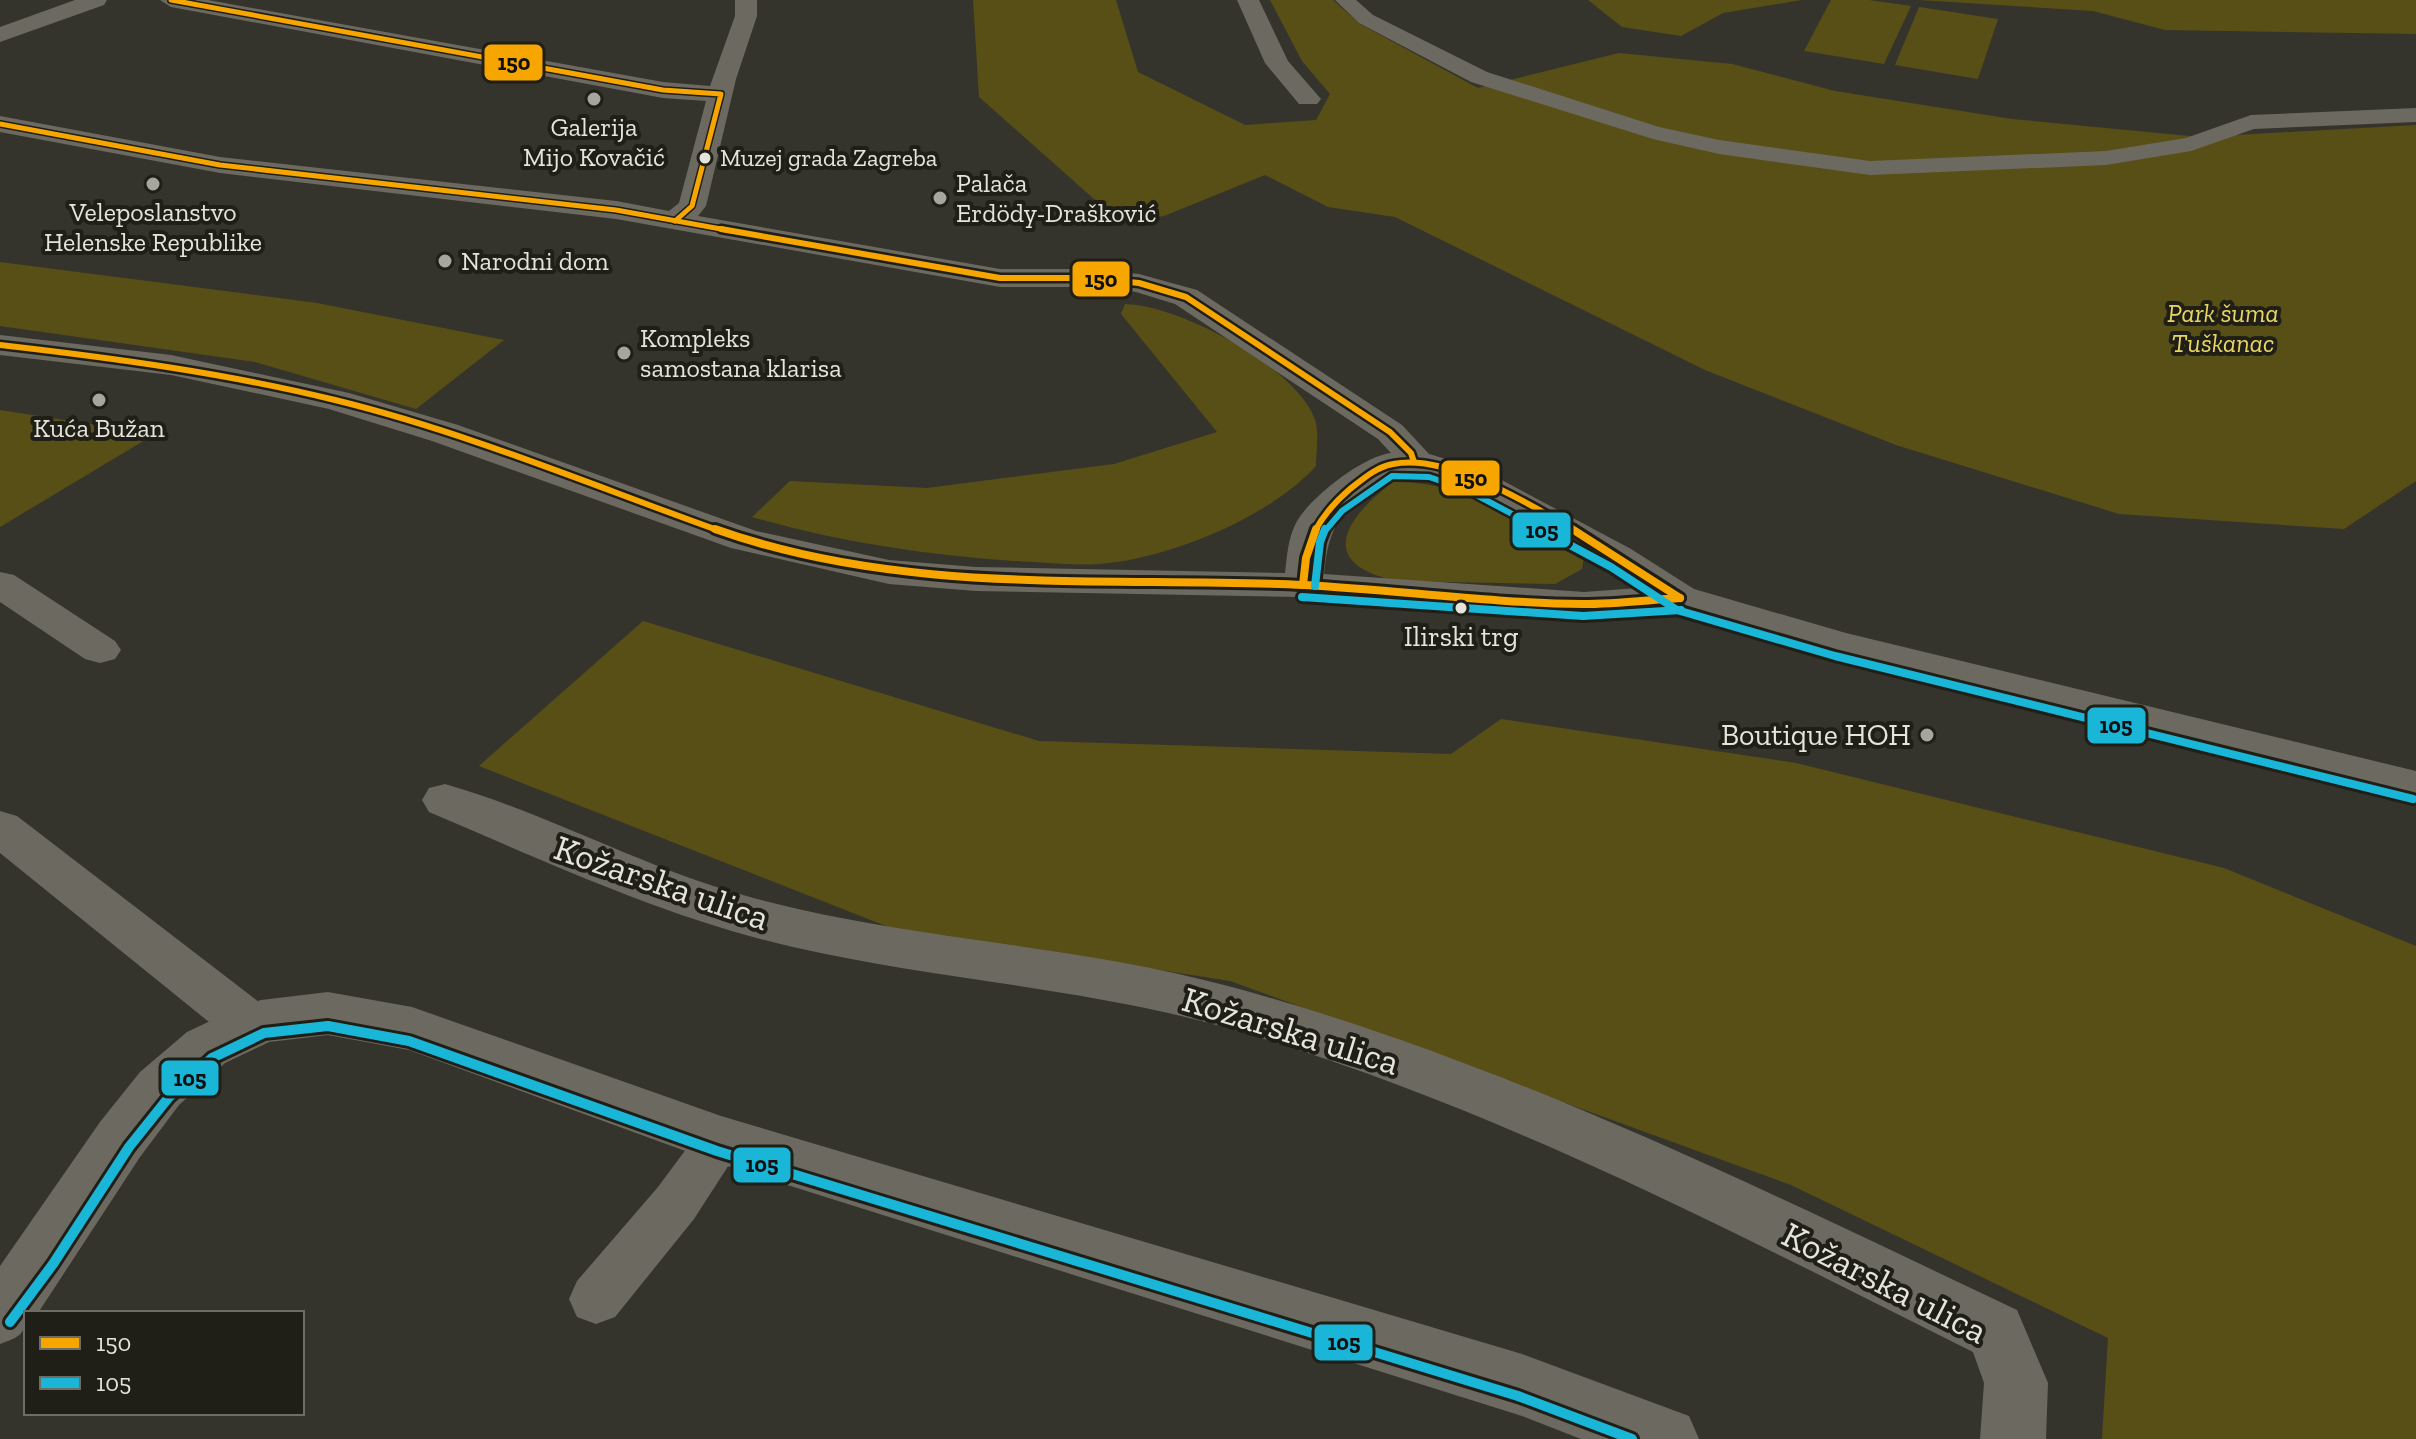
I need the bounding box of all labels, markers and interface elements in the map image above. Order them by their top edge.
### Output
line badge: 150 [483,43,544,82]
text: 150 [497,49,531,76]
marker: Galerija Mijo Kovačić [585,90,603,108]
place label: Galerija Mijo Kovačić [523,111,665,173]
place label: Muzej grada Zagreba [720,143,938,172]
marker: Muzej grada Zagreba [697,150,713,166]
place label: Palača Erdödy-Drašković [956,167,1157,229]
marker: Veleposlanstvo Helenske Republike [144,175,162,193]
marker: Palača Erdödy-Drašković [931,189,949,207]
place label: Veleposlanstvo Helenske Republike [44,196,262,258]
place label: Narodni dom [461,245,609,277]
marker: Narodni dom [436,252,454,270]
line badge: 150 [1071,260,1131,298]
text: 150 [1084,266,1118,293]
park label: Park šuma Tuškanac [2167,297,2279,359]
place label: Kompleks samostana klarisa [640,322,842,384]
marker: Kompleks samostana klarisa [615,344,633,362]
marker: Kuća Bužan [90,391,108,409]
place label: Kuća Bužan [33,412,165,444]
line badge: 150 [1440,459,1501,497]
text: 150 [1454,465,1488,492]
line badge: 105 [1511,511,1572,549]
text: 105 [1525,517,1559,544]
marker: Ilirski trg [1453,600,1469,616]
place label: Ilirski trg [1404,620,1518,653]
line badge: 105 [2086,706,2147,745]
text: 105 [2099,712,2133,739]
place label: Boutique HOH [1721,717,1911,753]
marker: Boutique HOH [1918,726,1936,744]
street label: Kožarska ulica [549,826,775,939]
street label: Kožarska ulica [1177,977,1404,1084]
line badge: 105 [160,1059,220,1097]
text: 105 [173,1065,207,1092]
line badge: 105 [732,1146,792,1184]
text: 105 [745,1151,779,1178]
street label: Kožarska ulica [1775,1212,1994,1352]
legend [24,1311,304,1415]
line badge: 105 [1313,1323,1374,1362]
text: 150 [96,1328,131,1357]
text: 105 [1327,1329,1361,1356]
text: 105 [96,1368,131,1397]

